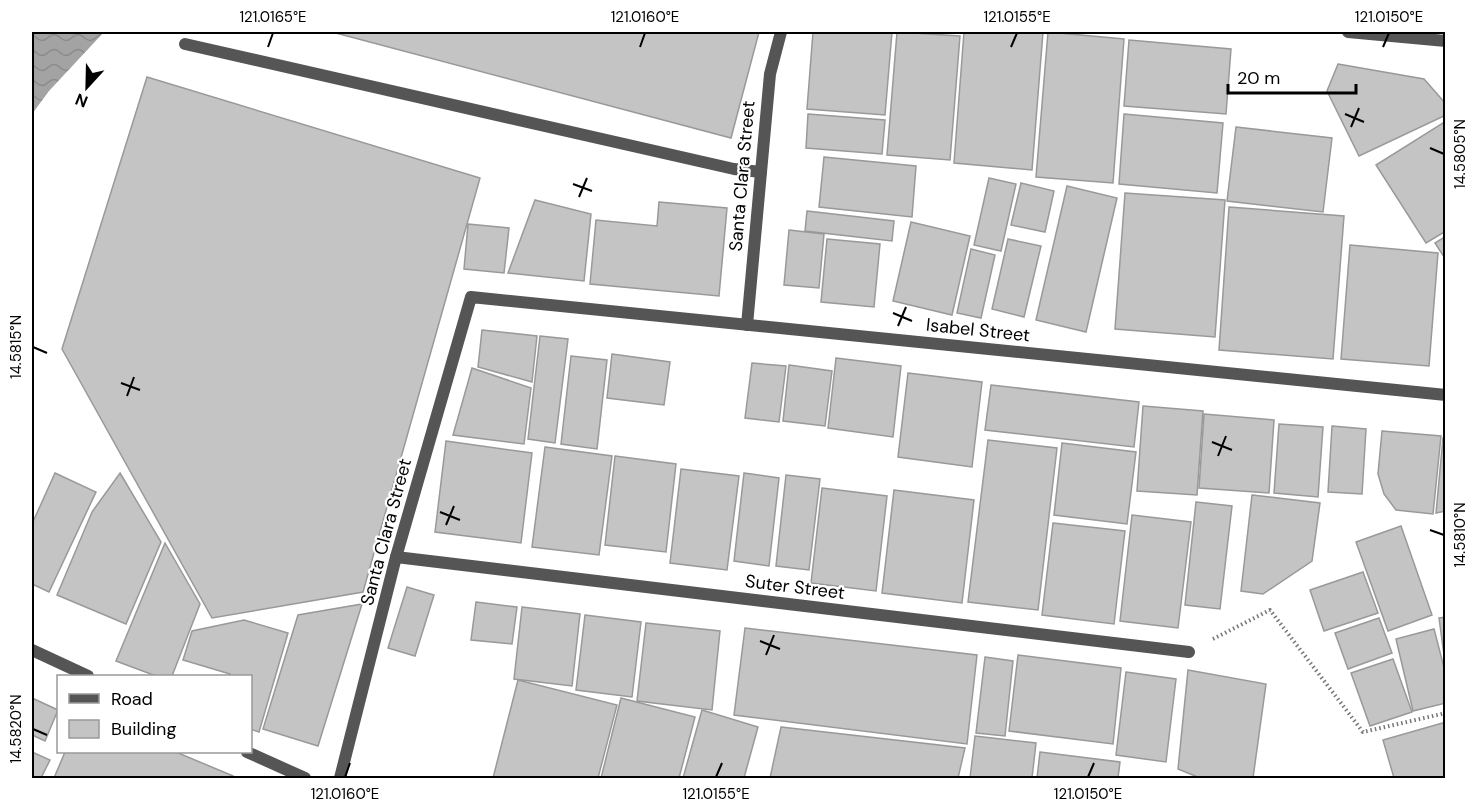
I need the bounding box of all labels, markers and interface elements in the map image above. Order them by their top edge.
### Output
text: 121.0165°E [239,7,307,27]
text: 121.0160°E [611,7,679,27]
text: 121.0155°E [983,7,1051,27]
text: 121.0150°E [1355,7,1423,27]
north arrow [57,57,117,117]
scale bar [1228,57,1356,95]
text: 20 m [1237,66,1280,90]
text: N [72,89,91,112]
street label: Santa Clara Street [723,100,761,252]
text: 14.5805°N [1450,119,1470,189]
street label: Isabel Street [925,313,1031,347]
text: 14.5815°N [6,315,26,379]
street label: Santa Clara Street [355,456,417,608]
text: 14.5810°N [1450,502,1470,568]
street label: Suter Street [744,569,846,605]
legend [57,675,252,753]
text: Road [111,687,153,711]
text: 14.5820°N [6,694,26,764]
text: Building [111,717,176,741]
text: 121.0160°E [311,784,379,804]
text: 121.0155°E [682,784,750,804]
text: 121.0150°E [1054,784,1122,804]

